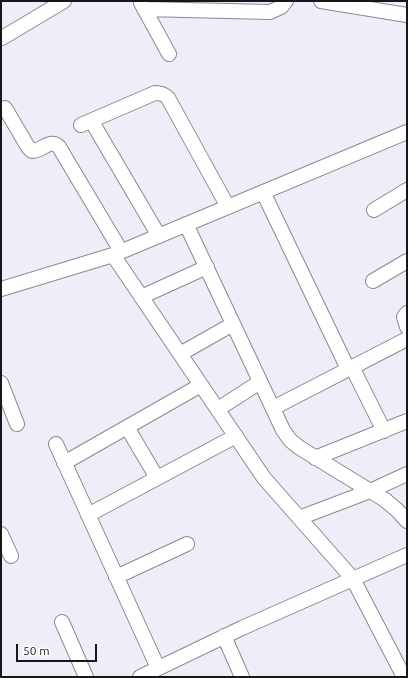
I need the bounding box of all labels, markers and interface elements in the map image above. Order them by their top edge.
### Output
scale bar [18,636,99,662]
text: 50 m [23,644,50,657]

